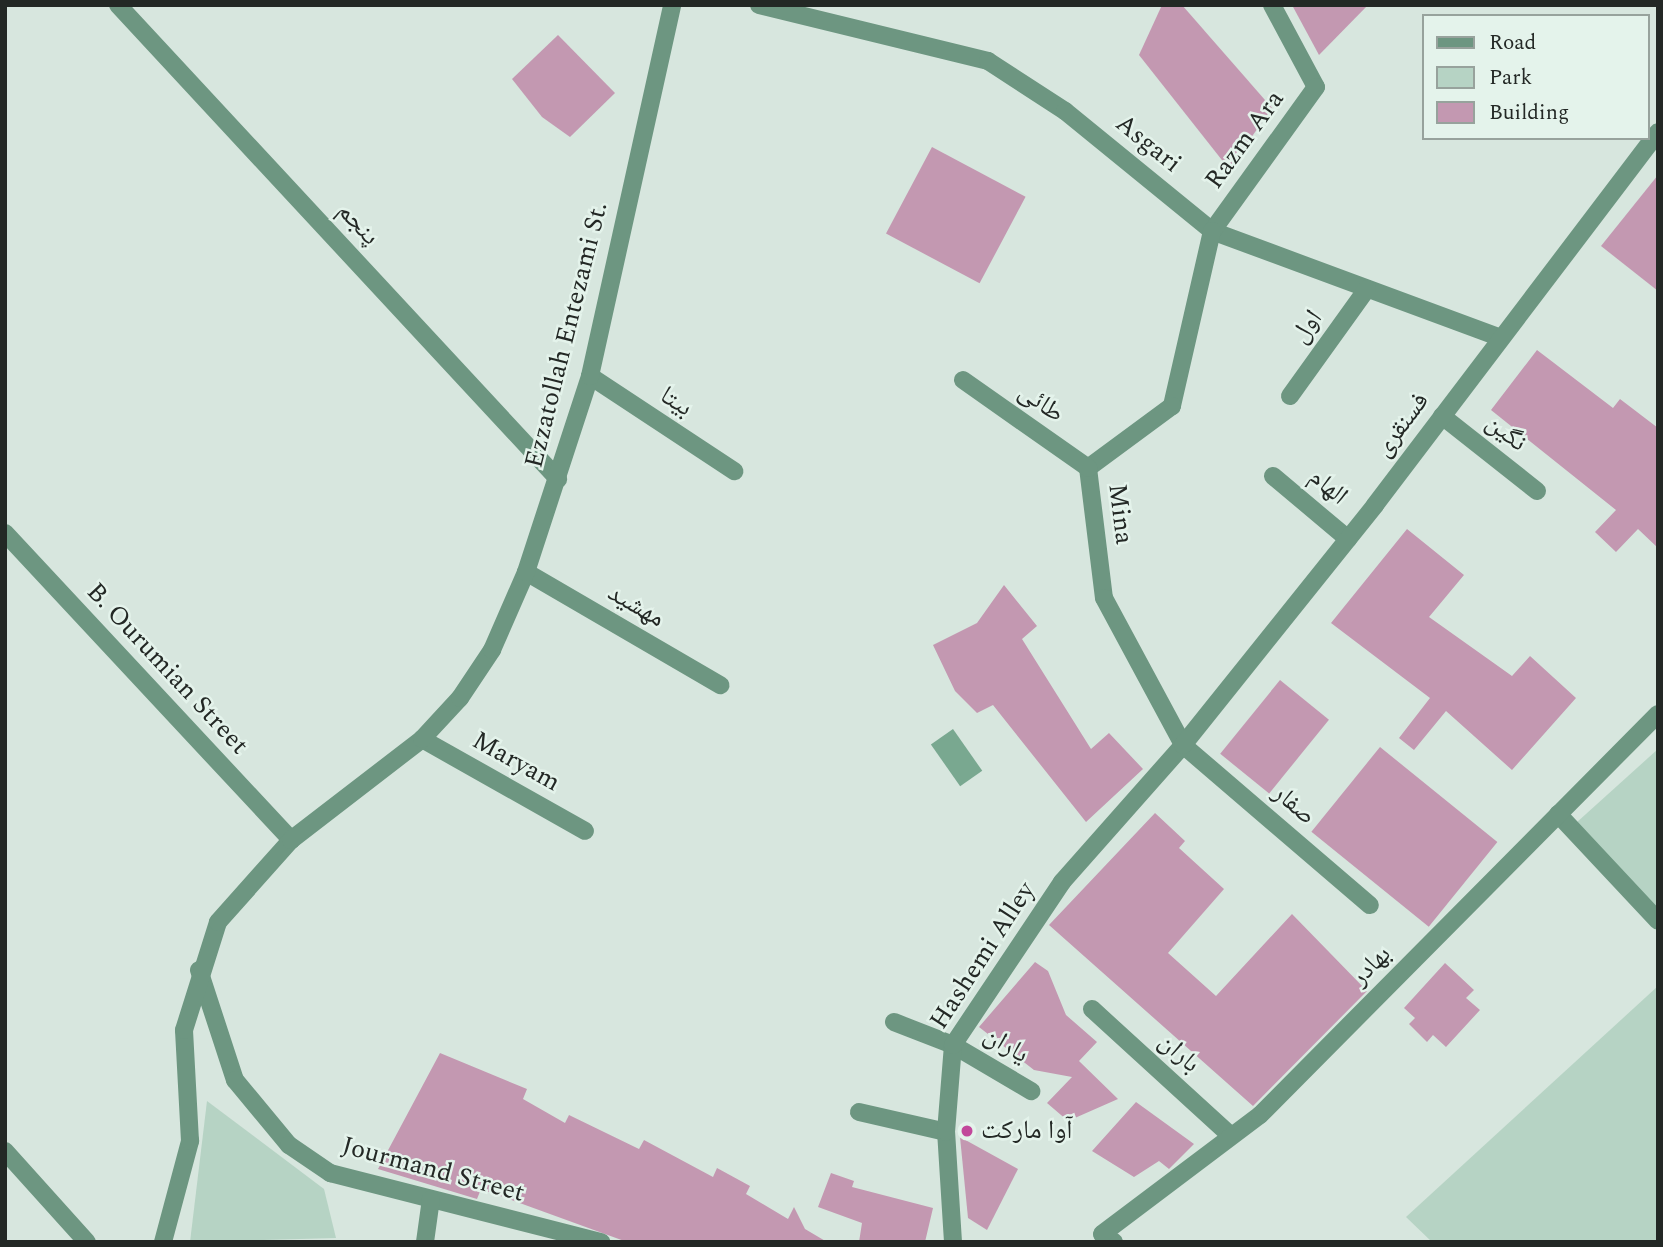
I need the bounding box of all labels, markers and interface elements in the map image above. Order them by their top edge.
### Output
legend [1422,14,1649,140]
text: Road [1489,27,1536,59]
text: Park [1489,62,1532,94]
street label: Razm Ara [1199,85,1291,195]
text: Building [1489,97,1569,129]
street label: Asgari [1109,108,1187,180]
street label: پنجم [330,196,386,252]
street label: Ezzatollah Entezami St. [519,199,615,471]
street label: اول [1284,304,1330,350]
street label: طائی [1012,376,1070,430]
street label: بیتا [654,380,698,424]
street label: فسنقری [1368,387,1436,463]
street label: نگین [1479,407,1533,459]
street label: الهام [1302,462,1354,512]
street label: Mina [1101,482,1139,546]
street label: B. Ourumian Street [79,577,255,761]
street label: مهشید [602,577,670,635]
street label: Maryam [467,725,565,799]
street label: صفار [1266,778,1322,832]
street label: Hashemi Alley [924,877,1042,1035]
street label: بهادر [1344,939,1398,993]
street label: یاران [978,1020,1034,1070]
street label: باران [1152,1026,1206,1080]
place label: آوا مارکت [981,1115,1073,1147]
marker: آوا مارکت [959,1123,975,1139]
street label: Jourmand Street [338,1131,528,1209]

